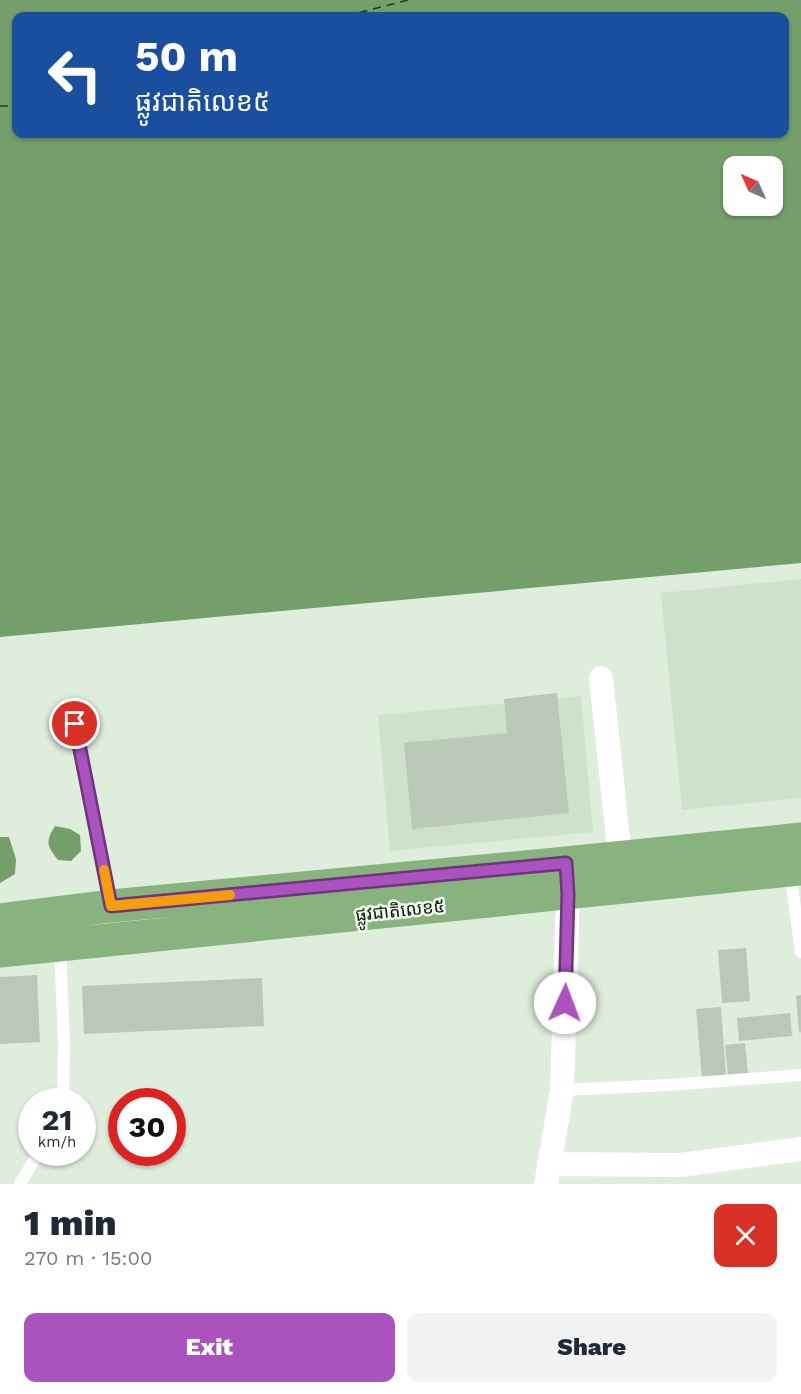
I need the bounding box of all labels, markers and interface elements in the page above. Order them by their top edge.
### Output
text: 50 m [135,32,238,81]
icon: left [36,36,114,114]
text: ផ្លូវជាតិលេខ៥ [135,86,270,118]
north arrow [723,156,783,216]
map controls [723,156,783,216]
pin [49,698,100,749]
icon: arrive [58,707,91,740]
street label: ផ្លូវជាតិលេខ៥ [354,895,447,931]
position arrow [533,971,597,1035]
speed limit sign: 30 [108,1088,186,1166]
text: 21 [42,1102,72,1137]
text: km/h [38,1133,76,1151]
text: 1 min [24,1202,117,1244]
button: close [714,1204,777,1267]
text: 270 m · 15:00 [24,1246,152,1270]
button: Exit [24,1313,395,1382]
button: Share [407,1313,777,1382]

